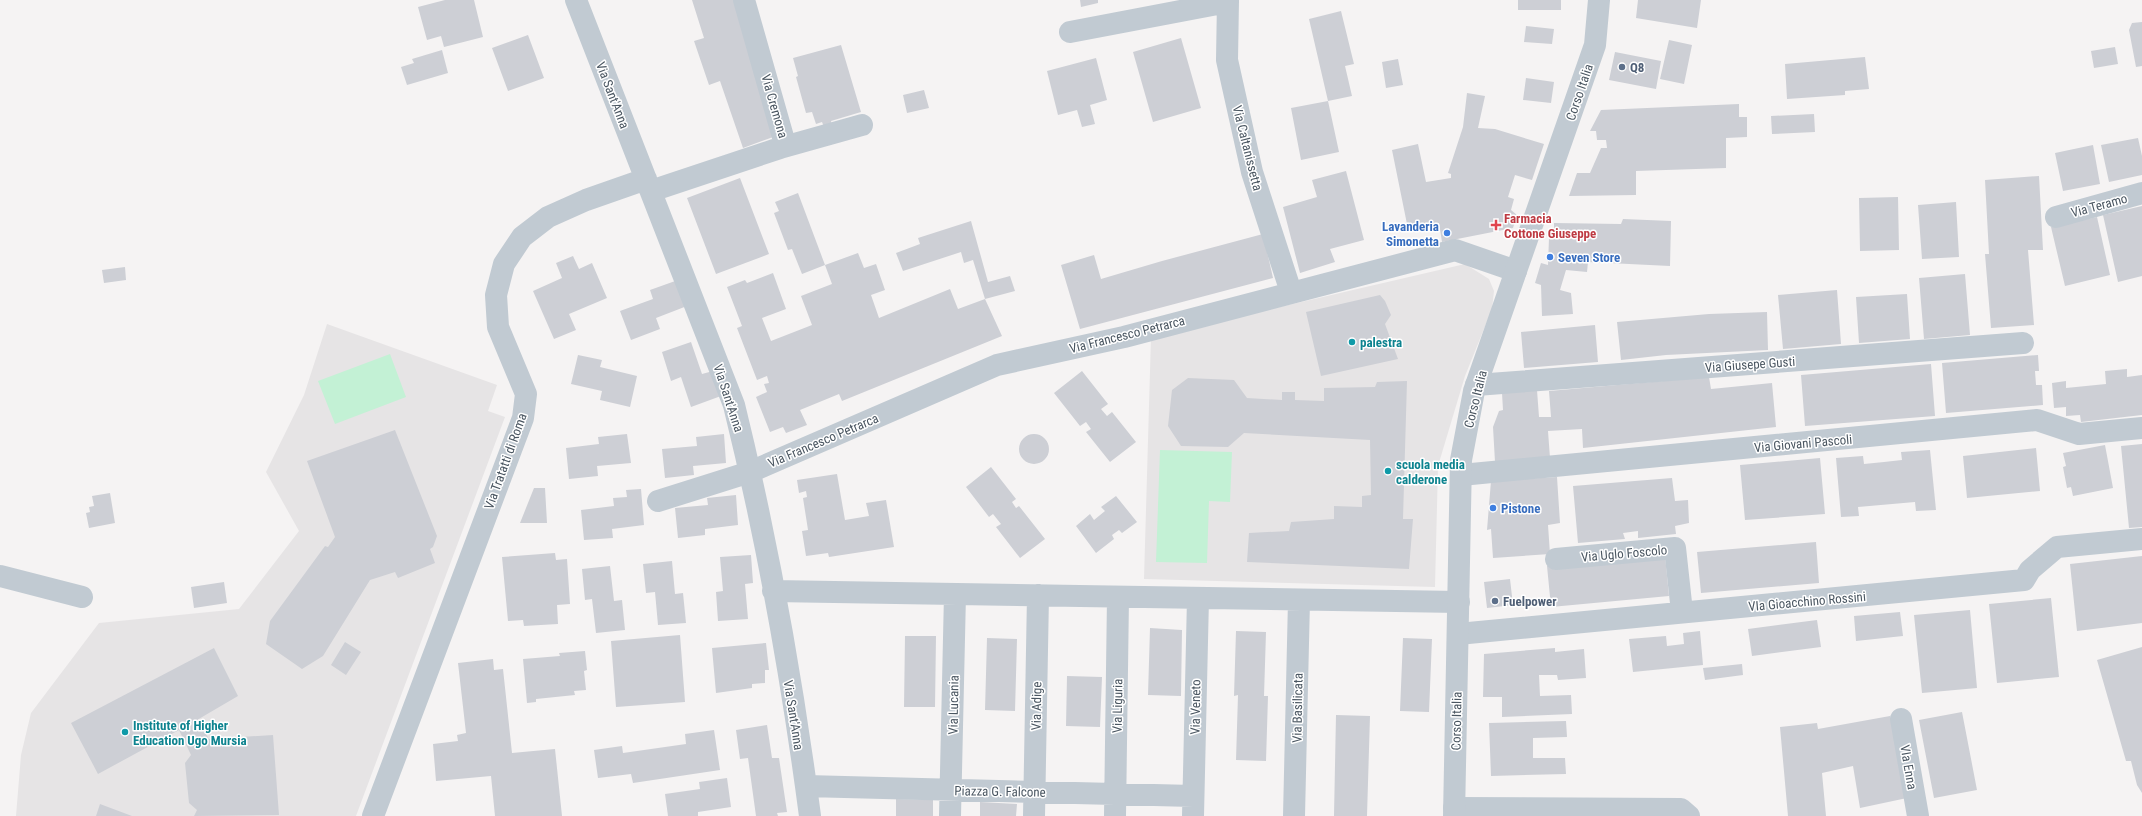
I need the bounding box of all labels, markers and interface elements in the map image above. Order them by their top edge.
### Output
street label: Via Sant'Anna [593,60,632,131]
place label: Q8 [1630,60,1644,75]
street label: Corso Italia [1563,62,1596,122]
marker: Q8 [1617,62,1627,72]
street label: Via Cremona [758,73,791,140]
street label: Via Caltanissetta [1230,104,1265,192]
street label: Via Teramo [2069,191,2129,220]
place label: Farmacia Cottone Giuseppe [1504,211,1596,241]
place label: Lavanderia Simonetta [1382,219,1439,249]
marker: Farmacia Cottone Giuseppe [1491,220,1501,230]
marker: Lavanderia Simonetta [1442,228,1452,238]
place label: Seven Store [1558,250,1620,265]
marker: Seven Store [1545,252,1555,262]
street label: Via Francesco Petrarca [1068,313,1186,356]
place label: palestra [1360,335,1402,350]
marker: palestra [1347,337,1357,347]
street label: Via Giusepe Gusti [1704,354,1796,375]
street label: Via Sant'Anna [711,362,747,434]
street label: Corso Italia [1461,369,1490,429]
street label: Via Francesco Petrarca [766,410,881,470]
street label: Via Tratatti di Roma [481,411,530,511]
street label: Via Giovani Pascoli [1753,432,1853,455]
place label: scuola media calderone [1396,457,1465,487]
marker: scuola media calderone [1383,466,1393,476]
place label: Pistone [1501,501,1540,516]
marker: Pistone [1488,503,1498,513]
street label: Via Uglo Foscolo [1580,542,1668,565]
street label: VIa Gioacchino Rossini [1748,589,1866,614]
place label: Fuelpower [1503,594,1557,609]
marker: Fuelpower [1490,596,1500,606]
street label: Via Basilicata [1289,673,1306,743]
street label: Via Lucania [945,675,962,735]
street label: Via Sant'Anna [781,679,806,751]
street label: Via Liguria [1110,679,1125,733]
street label: Via Veneto [1188,679,1203,735]
street label: Via Adige [1029,681,1044,731]
street label: Corso Italia [1448,691,1465,751]
place label: Institute of Higher Education Ugo Mursia [133,718,247,748]
marker: Institute of Higher Education Ugo Mursia [120,727,130,737]
street label: VIa Enna [1897,744,1920,791]
street label: Piazza G. Falcone [954,783,1046,800]

